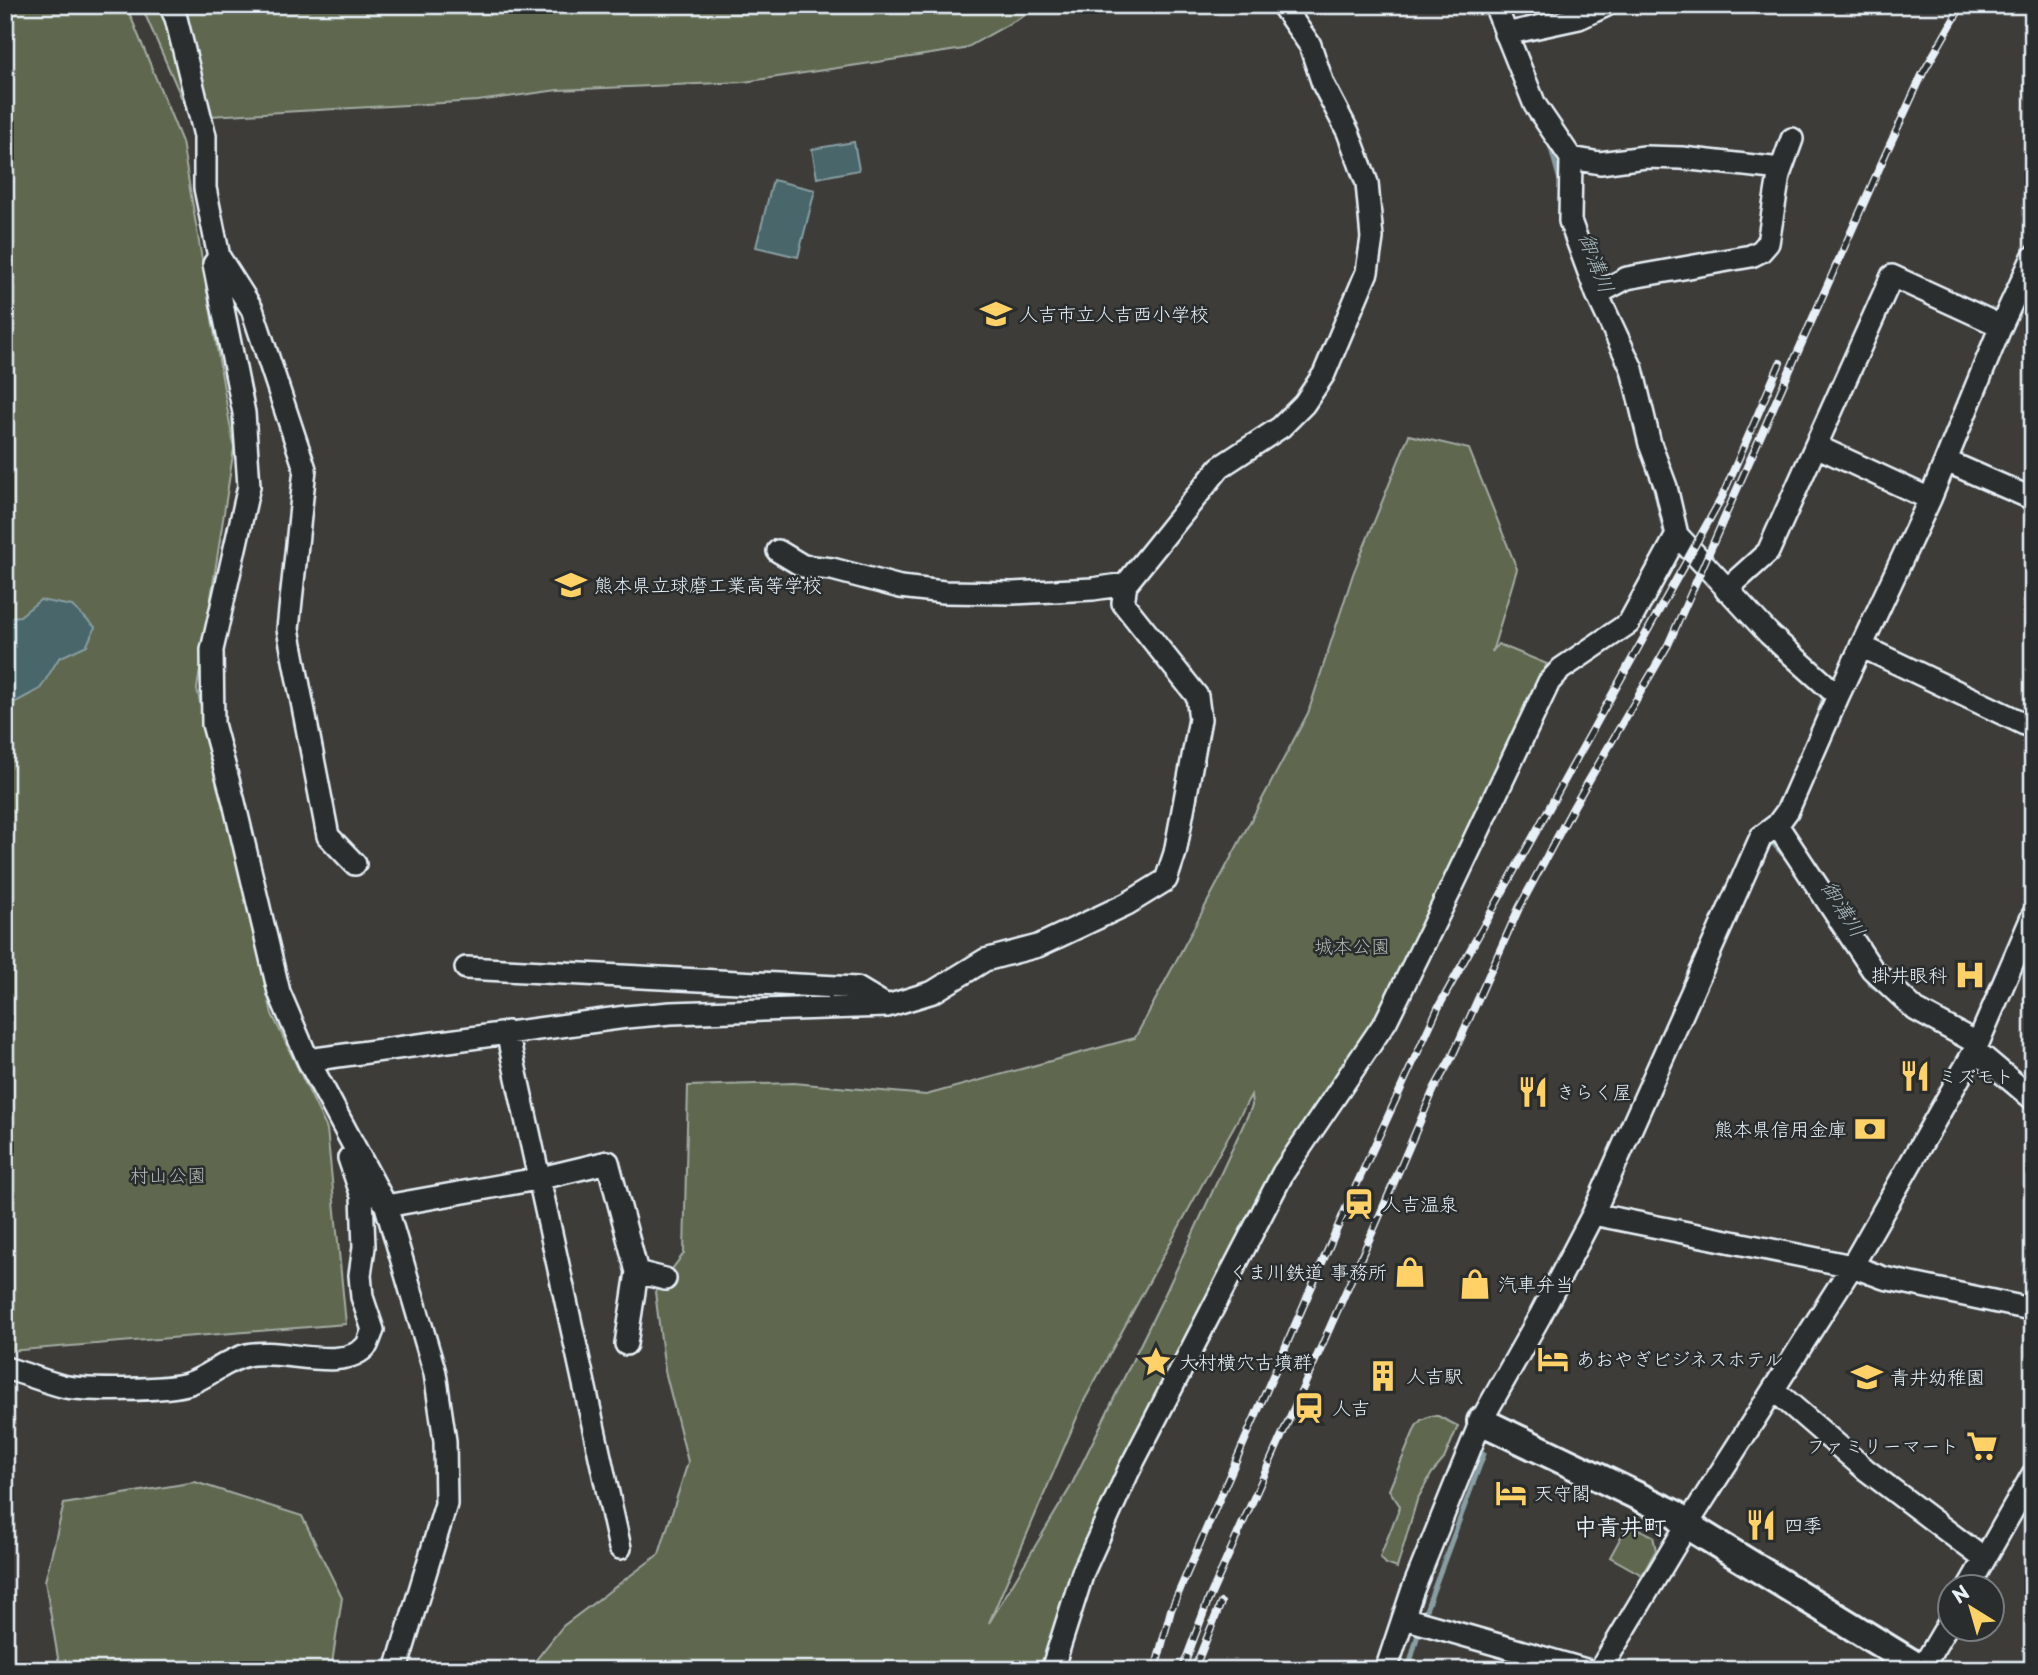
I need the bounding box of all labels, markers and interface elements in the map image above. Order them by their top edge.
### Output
water label: 御溝川 [1572,227,1624,297]
school or university icon: 人吉市立人吉西小学校 [979,297,1013,331]
place label: 人吉市立人吉西小学校 [1019,299,1209,327]
school or university icon: 熊本県立球磨工業高等学校 [554,568,588,602]
place label: 熊本県立球磨工業高等学校 [594,570,822,598]
water label: 御溝川 [1814,873,1875,943]
park label: 城本公園 [1314,931,1390,959]
hospital icon: 掛井眼科 [1953,958,1987,992]
place label: 掛井眼科 [1871,960,1947,988]
restaurant icon: ミズモト [1898,1059,1932,1093]
place label: ミズモト [1938,1061,2014,1089]
restaurant icon: きらく屋 [1516,1075,1550,1109]
place label: きらく屋 [1556,1077,1632,1105]
bank icon: 熊本県信用金庫 [1853,1112,1887,1146]
place label: 熊本県信用金庫 [1714,1114,1847,1142]
park label: 村山公園 [130,1160,206,1188]
station icon: 人吉温泉 [1342,1187,1376,1221]
place label: 人吉温泉 [1382,1189,1458,1217]
shop icon: くま川鉄道 事務所 [1393,1255,1427,1289]
place label: くま川鉄道 事務所 [1229,1257,1387,1285]
shop icon: 汽車弁当 [1458,1267,1492,1301]
place label: 汽車弁当 [1498,1269,1574,1297]
hotel icon: あおやぎビジネスホテル [1536,1342,1570,1376]
place label: あおやぎビジネスホテル [1576,1344,1783,1372]
place icon: 大村横穴古墳群 [1139,1345,1173,1379]
place label: 大村横穴古墳群 [1179,1347,1312,1375]
building icon: 人吉駅 [1366,1359,1400,1393]
school or university icon: 青井幼稚園 [1850,1360,1884,1394]
place label: 人吉駅 [1406,1361,1463,1389]
place label: 青井幼稚園 [1890,1362,1985,1390]
station icon: 人吉 [1292,1391,1326,1425]
place label: 人吉 [1332,1393,1370,1421]
supermarket icon: ファミリーマート [1965,1429,1999,1463]
place label: ファミリーマート [1807,1431,1959,1459]
hotel icon: 天守閣 [1494,1476,1528,1510]
place label: 天守閣 [1534,1478,1591,1506]
district label: 中青井町 [1574,1508,1666,1543]
restaurant icon: 四季 [1744,1508,1778,1542]
place label: 四季 [1784,1510,1822,1538]
north arrow [1937,1574,2007,1644]
text: N [1946,1578,1975,1609]

